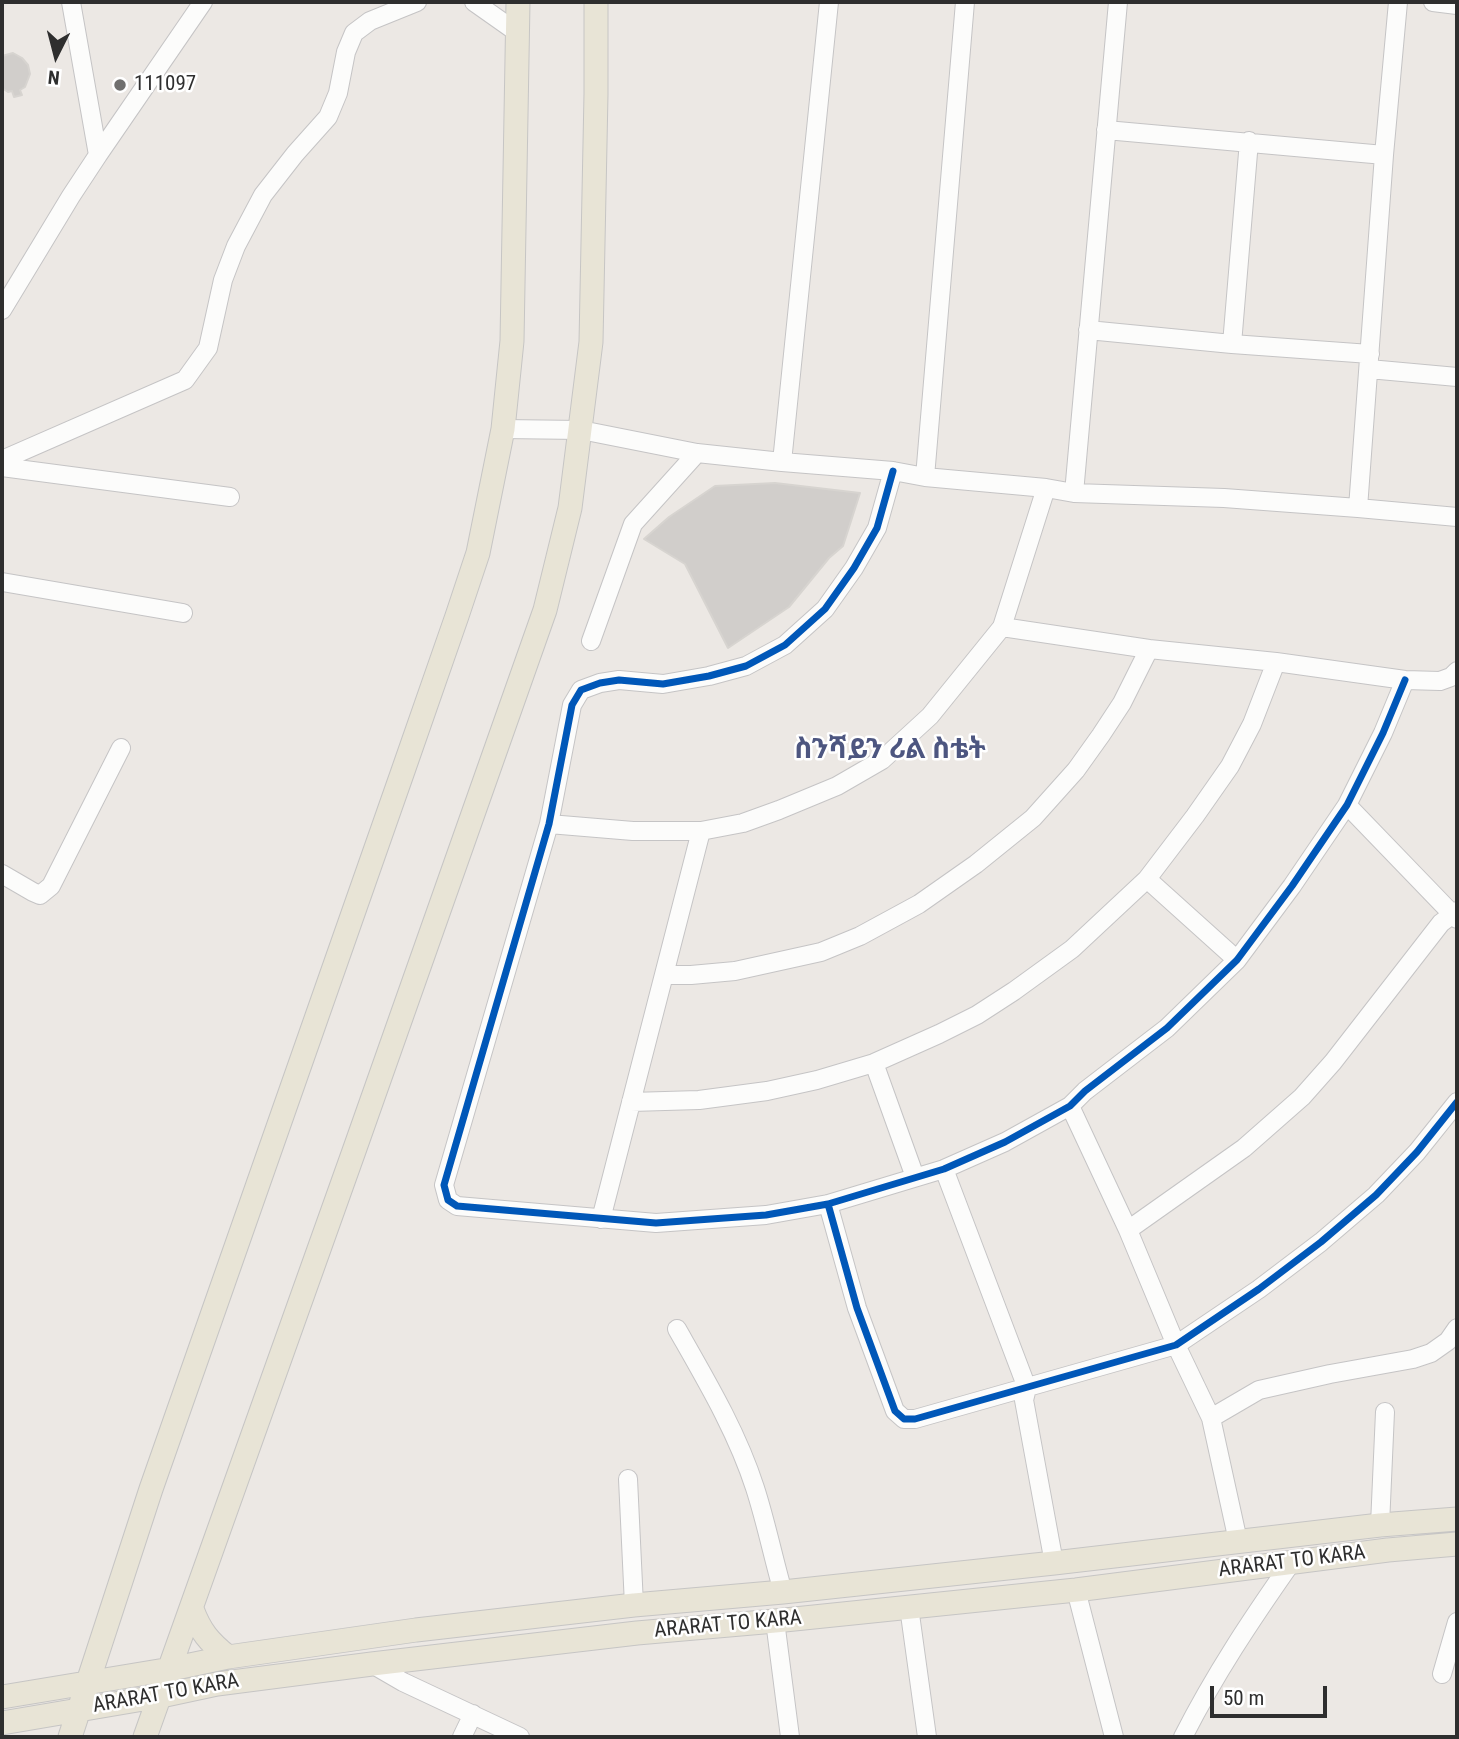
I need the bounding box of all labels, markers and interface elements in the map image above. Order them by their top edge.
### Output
north arrow [21,21,91,91]
text: N [47,65,61,89]
place label: 111097 [134,72,196,98]
marker: 111097 [112,77,128,93]
district label: ስንሻይን ሪል ስቴት [794,734,986,768]
street label: ARARAT TO KARA [1217,1540,1367,1584]
street label: ARARAT TO KARA [653,1606,803,1644]
street label: ARARAT TO KARA [91,1669,241,1719]
scale bar [1214,1672,1331,1716]
text: 50 m [1223,1686,1264,1710]

